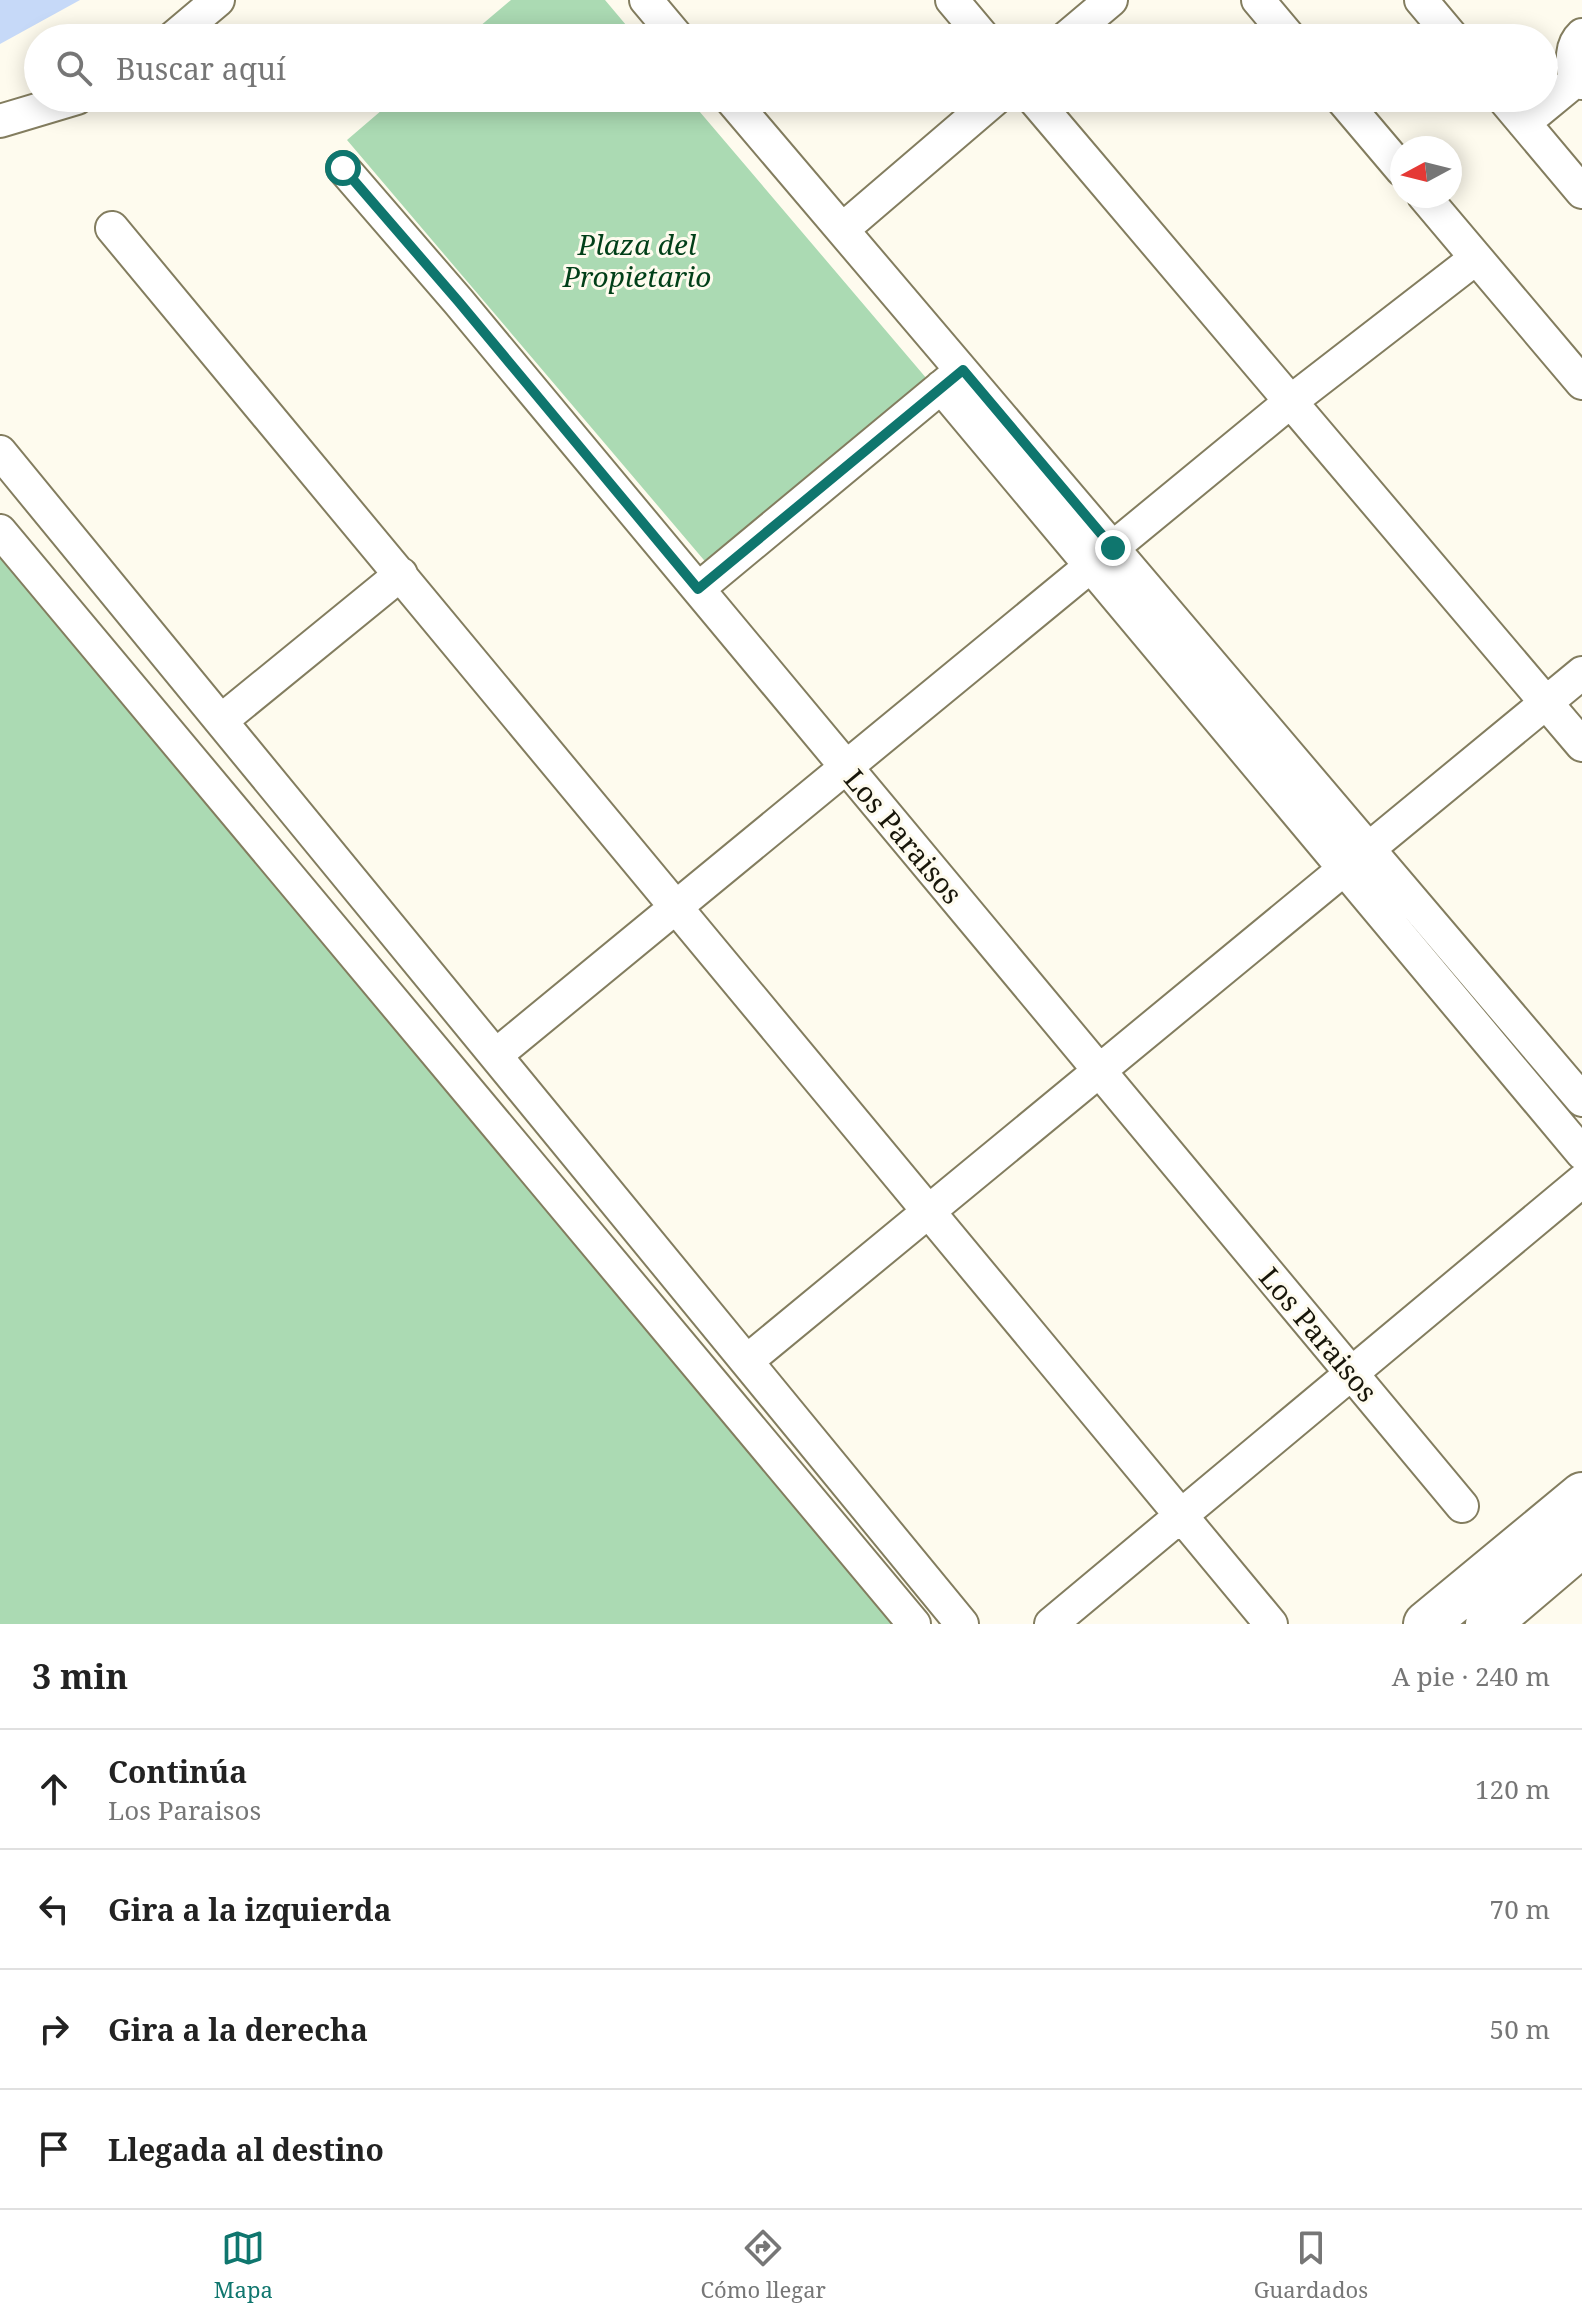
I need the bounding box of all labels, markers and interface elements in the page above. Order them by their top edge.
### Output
search box [24,24,1558,112]
icon: search [52,46,96,90]
text: Buscar aquí [116,48,286,89]
north arrow [1390,136,1462,208]
route start [325,150,361,186]
park label: Plaza del Propietario [562,225,711,295]
route end [1095,530,1131,566]
street label: Los Paraisos [836,761,972,911]
street label: Los Paraisos [1251,1259,1387,1409]
text: 3 min [32,1653,128,1699]
text: A pie · 240 m [1392,1658,1550,1694]
text: Continúa [108,1751,247,1792]
icon: ahead [32,1767,76,1811]
text: 120 m [1475,1771,1550,1807]
text: Los Paraisos [108,1792,261,1828]
icon: left [32,1887,76,1931]
text: Gira a la izquierda [108,1889,391,1930]
text: 70 m [1490,1891,1550,1927]
icon: right [32,2007,76,2051]
text: Gira a la derecha [108,2009,368,2050]
text: 50 m [1490,2011,1550,2047]
icon: arrive [32,2127,76,2171]
text: Llegada al destino [108,2129,384,2170]
tab: Mapa [214,2226,273,2304]
tab: Cómo llegar [701,2226,826,2304]
tab: Guardados [1254,2226,1368,2304]

